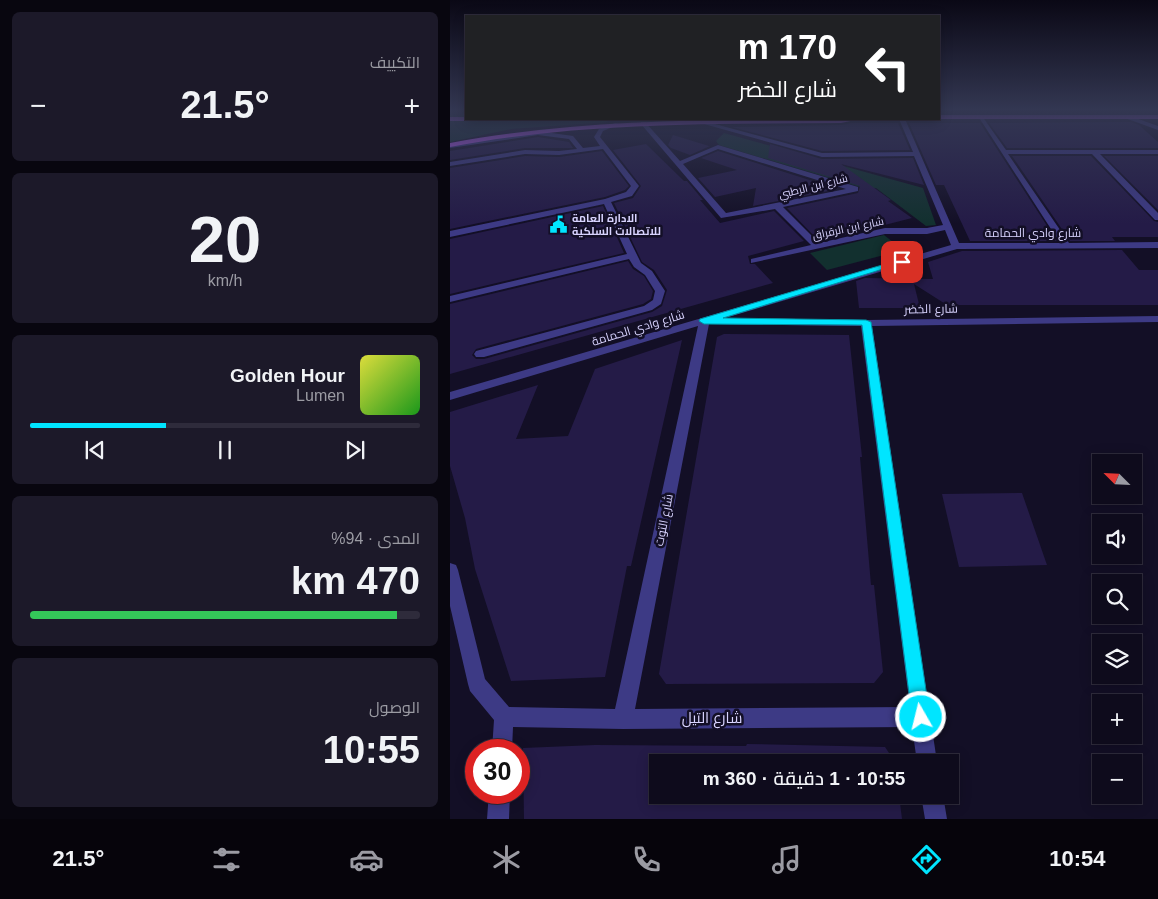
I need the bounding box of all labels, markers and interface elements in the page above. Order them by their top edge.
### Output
text: 170 m [738,27,837,66]
icon: left [855,35,920,100]
text: التكييف [370,54,420,71]
text: شارع الخضر [738,77,837,102]
text: 21.5° [180,84,270,126]
text: − [30,90,46,121]
text: + [404,90,420,121]
street label: شارع ابن الرطبي [777,172,849,203]
text: 20 [189,203,261,276]
place label: الادارة العامة للاتصالات السلكية [572,212,661,238]
public building icon: الادارة العامة للاتصالات السلكية [548,214,568,234]
street label: شارع ابن الرقراق [811,215,885,243]
street label: شارع وادي الحمامة [985,226,1081,243]
pin [881,241,923,283]
icon: arrive [888,248,916,276]
text: km/h [208,272,242,289]
street label: شارع الخضر [903,302,958,317]
street label: شارع وادي الحمامة [590,307,687,352]
text: Golden Hour [230,365,345,386]
text: Lumen [296,387,345,404]
icon: previous [81,436,109,464]
icon: pause [211,436,239,464]
icon: next [341,436,369,464]
north arrow [1092,454,1142,504]
map controls [1092,454,1142,804]
street label: شارع التوت [652,493,677,548]
button: sound [1092,514,1142,564]
text: المدى · 94% [331,530,420,547]
text: 470 km [291,560,420,602]
button: search [1092,574,1142,624]
button: layers [1092,634,1142,684]
position arrow [894,690,946,742]
button: + [1092,694,1142,744]
text: الوصول [369,699,420,716]
street label: شارع التيل [682,709,742,729]
text: 10:55 [323,729,420,771]
speed limit sign: 30 [465,739,530,804]
button: − [1092,754,1142,804]
text: 10:55 · 1 دقيقة · 360 m [703,768,905,789]
icon: filters [209,842,244,877]
icon: car [349,842,384,877]
icon: climate [489,842,524,877]
icon: phone [629,842,664,877]
icon: music [769,842,804,877]
icon: directions [909,842,944,877]
text: 21.5° [53,846,104,871]
text: 10:54 [1049,846,1106,871]

